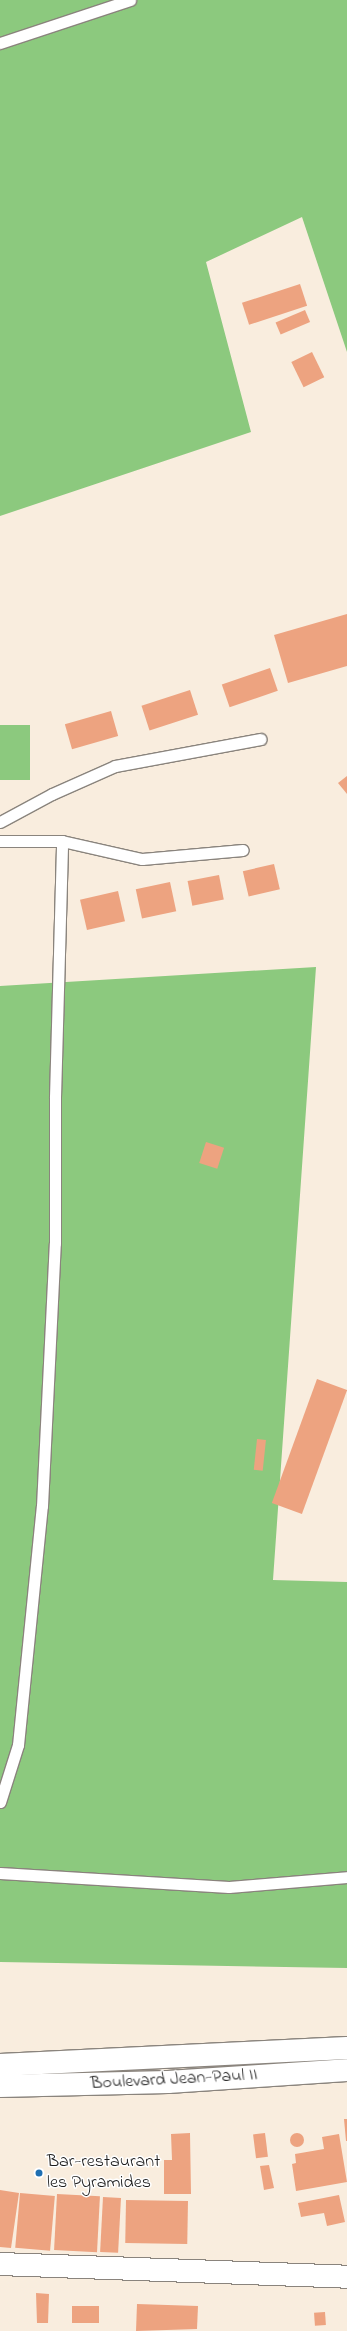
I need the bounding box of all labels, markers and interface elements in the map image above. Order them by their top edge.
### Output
street label: Boulevard Jean-Paul II [90,2065,258,2095]
place label: Bar-restaurant les Pyramides [47,2152,160,2194]
marker: Bar-restaurant les Pyramides [34,2168,44,2178]

